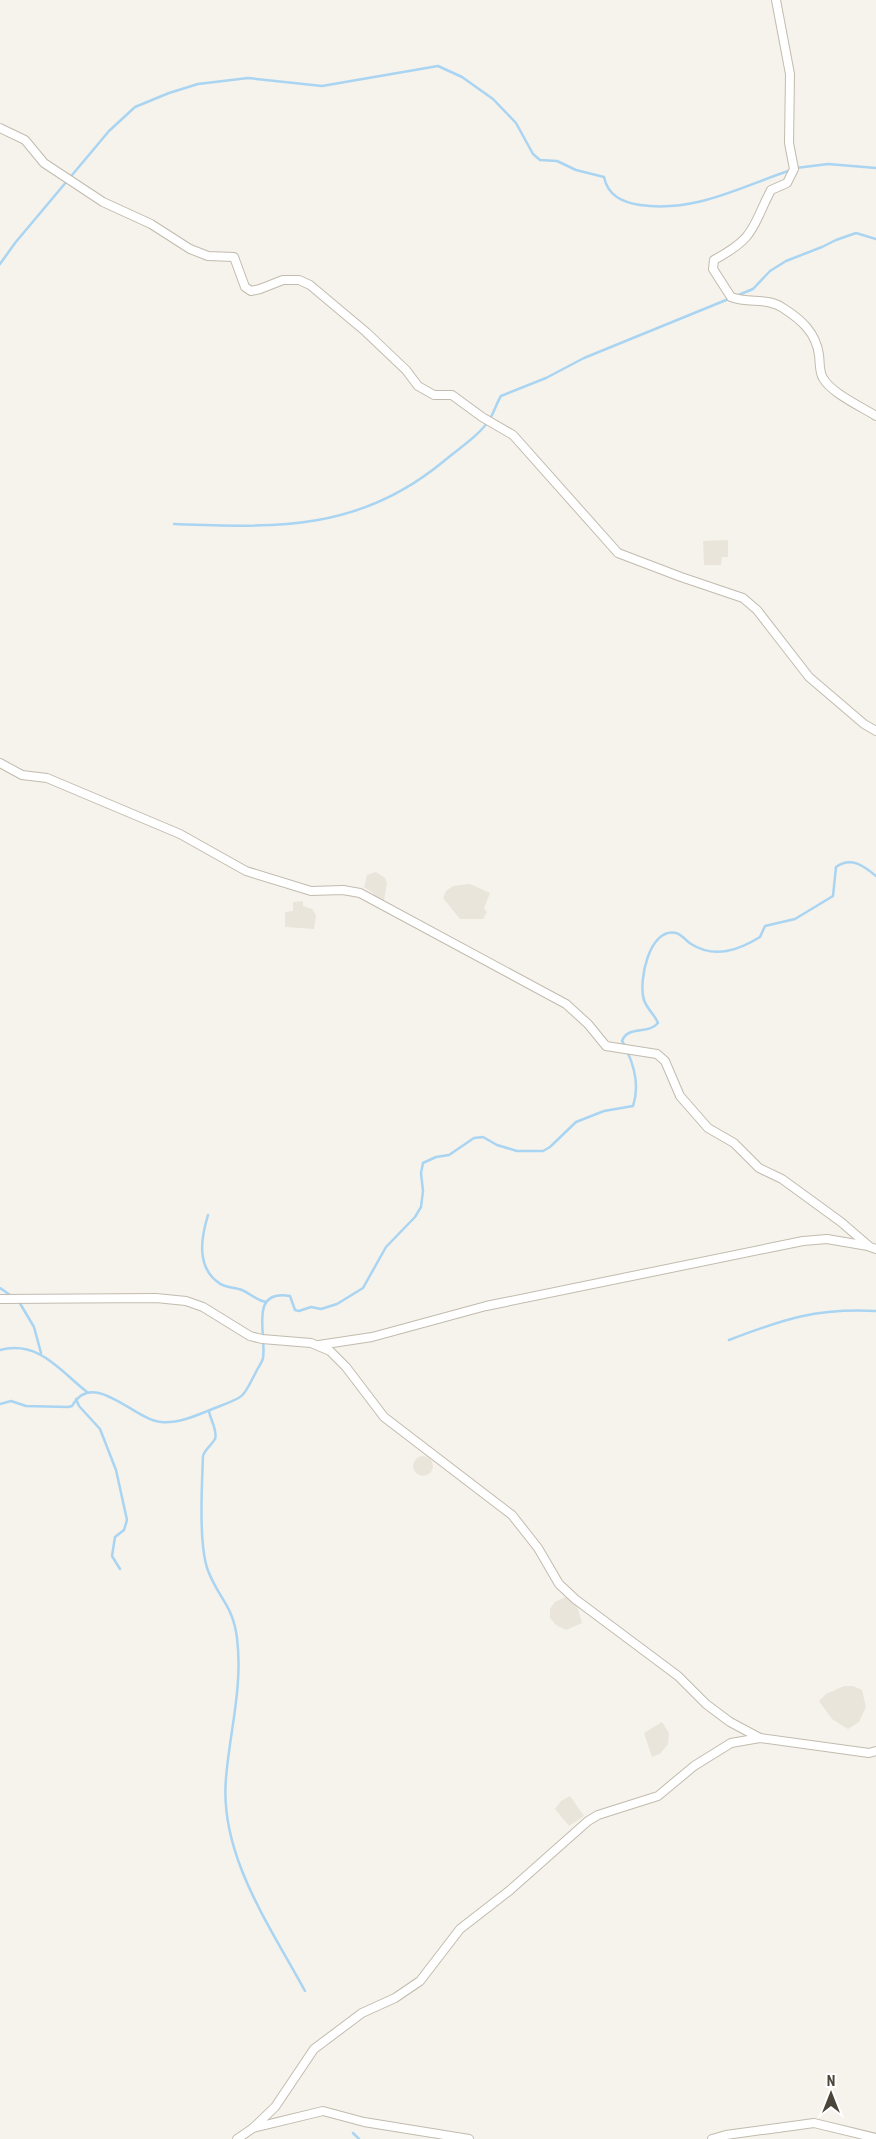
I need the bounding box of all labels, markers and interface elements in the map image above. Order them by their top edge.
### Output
north arrow [806,2069,856,2119]
text: N [827,2073,835,2089]

